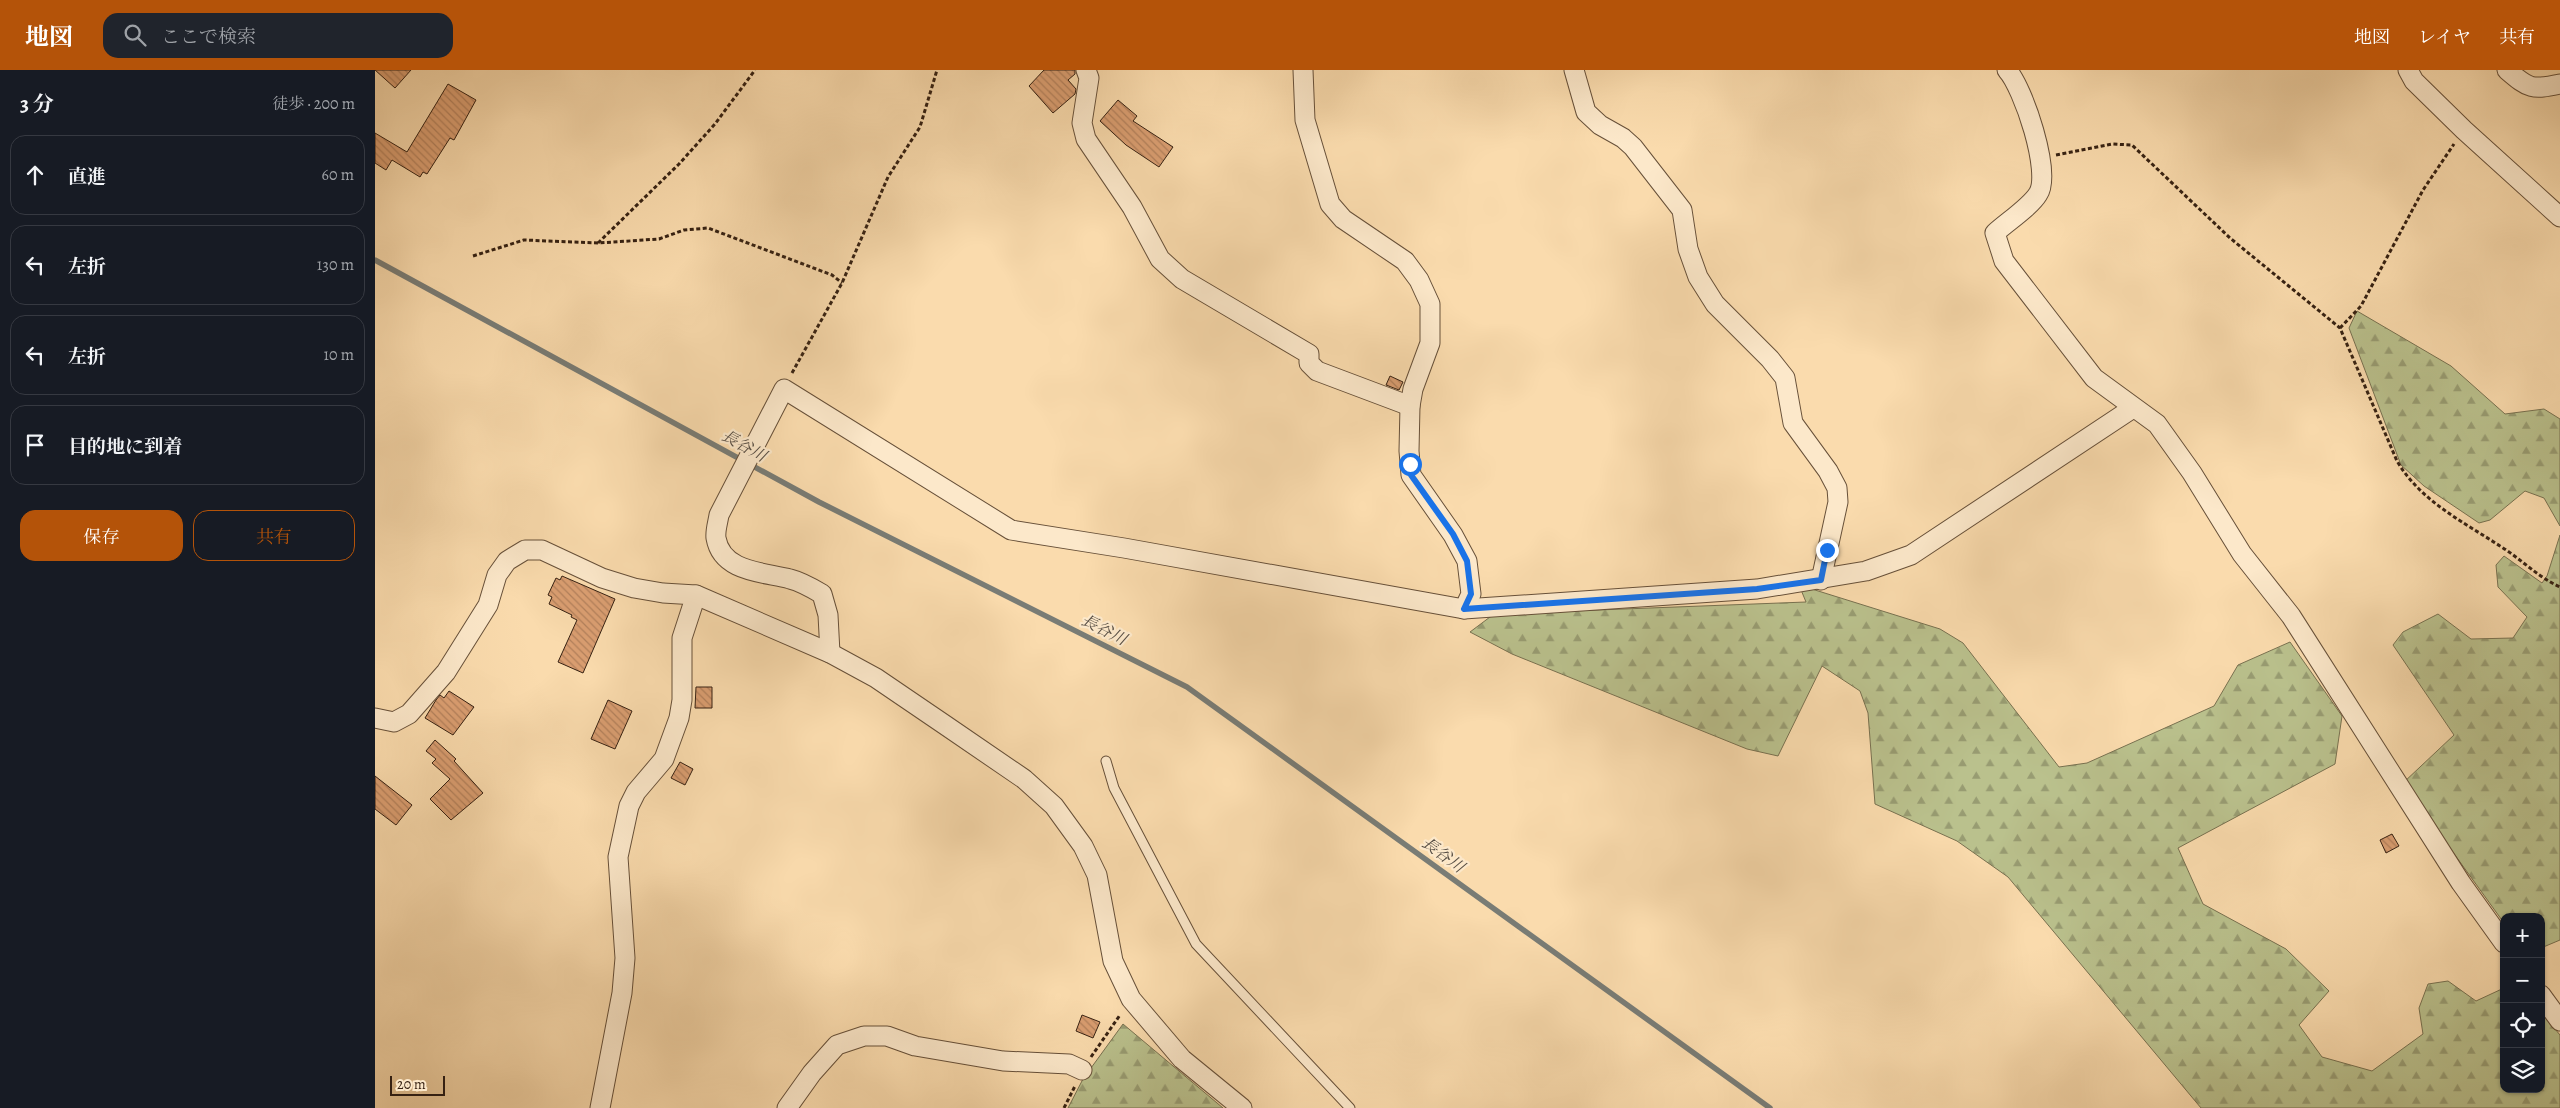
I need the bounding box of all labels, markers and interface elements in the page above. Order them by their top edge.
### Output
search box [103,13,453,58]
text: 地図 [25,21,73,53]
icon: search [121,21,149,49]
text: ここで検索 [161,24,256,50]
text: 地図 [2354,25,2390,49]
text: レイヤ [2418,25,2471,49]
text: 共有 [2499,25,2535,49]
text: 3 分 [20,90,54,118]
text: 徒歩 · 200 m [272,93,355,115]
icon: ahead [21,161,49,189]
text: 直進 [68,164,106,190]
text: 60 m [322,164,354,186]
icon: left [21,251,49,279]
text: 左折 [68,254,106,280]
text: 130 m [317,254,354,276]
icon: left [21,341,49,369]
text: 左折 [68,344,106,370]
text: 10 m [324,344,354,366]
water label: 長谷川 [718,425,772,468]
icon: arrive [21,431,49,459]
text: 目的地に到着 [68,434,182,460]
route start [1399,453,1422,476]
button: 保存 [20,510,183,561]
button: 共有 [193,510,355,561]
route end [1816,539,1839,562]
water label: 長谷川 [1078,609,1132,652]
water label: 長谷川 [1417,832,1470,879]
map controls [2500,913,2545,1093]
button: + [2500,913,2545,958]
button: − [2500,958,2545,1003]
button: locate [2500,1003,2545,1048]
button: layers [2500,1048,2545,1093]
scale bar [390,1073,445,1096]
text: 20 m [397,1075,426,1094]

